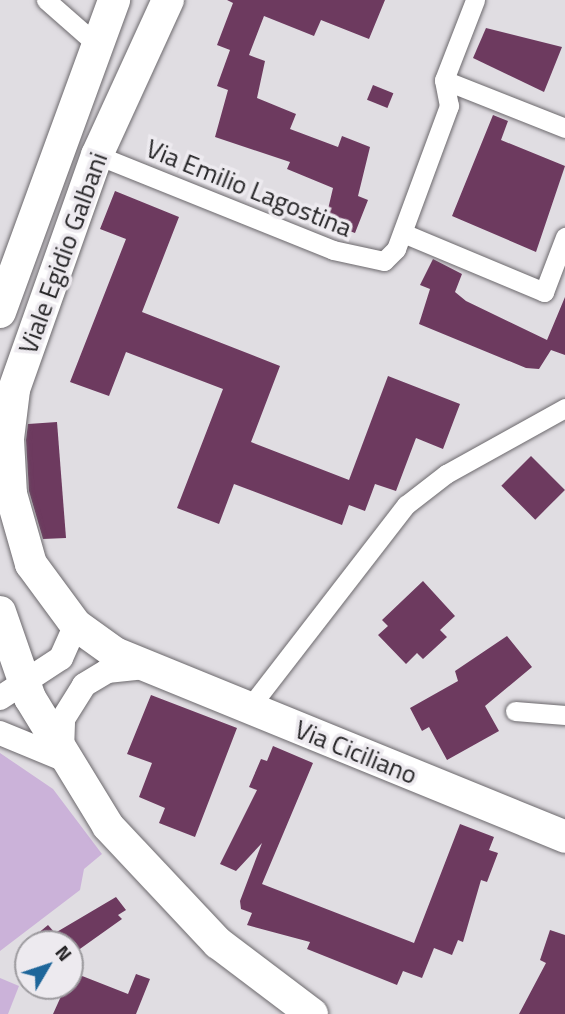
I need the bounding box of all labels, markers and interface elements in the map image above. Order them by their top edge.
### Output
street label: Via Emilio Lagostina [142,133,356,243]
street label: Viale Egidio Galbani [12,148,114,358]
street label: Via Ciciliano [290,713,422,791]
north arrow [14,930,84,1000]
text: N [49,938,80,967]

